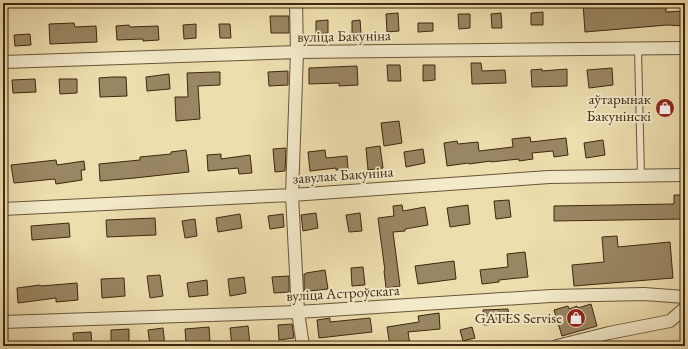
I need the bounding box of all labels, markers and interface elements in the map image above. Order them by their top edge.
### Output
street label: вуліца Бакуніна [297,25,391,46]
place label: аўтарынак Бакунінскі [586,89,651,125]
shop icon: аўтарынак Бакунінскі [654,97,676,119]
street label: завулак Бакуніна [292,161,394,188]
street label: вуліца Астроўскага [286,280,400,305]
shop icon: GATES Servise [565,307,587,329]
place label: GATES Servise [475,308,562,327]

